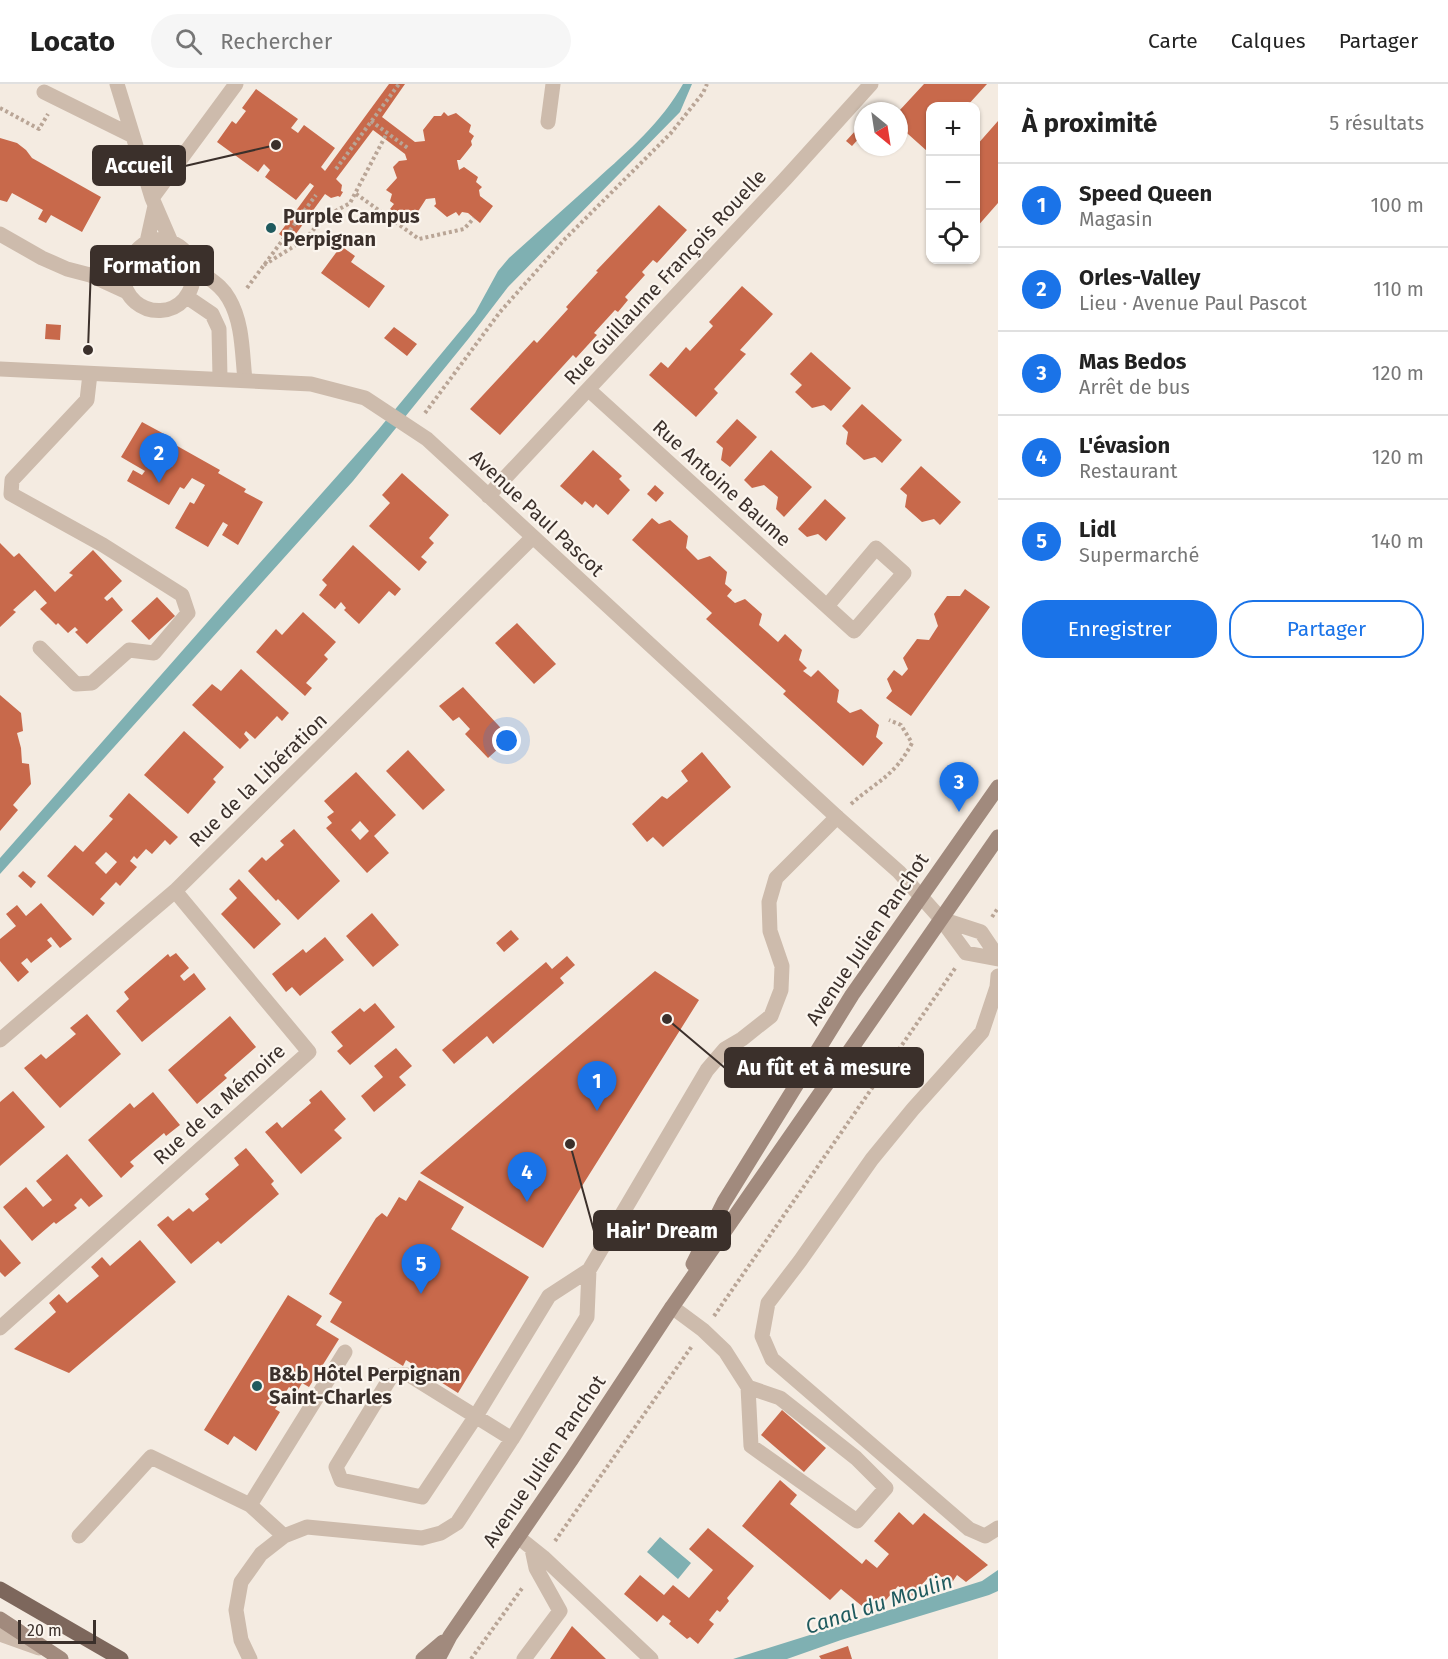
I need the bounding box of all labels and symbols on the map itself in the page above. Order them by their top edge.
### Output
north arrow [854,102,908,156]
callout: Accueil [93,146,185,185]
text: Accueil [104,153,174,179]
street label: Rue Guillaume François Rouelle [559,164,772,390]
place label: Purple Campus Perpignan [283,204,420,251]
marker: Purple Campus Perpignan [264,221,278,235]
callout: Formation [91,246,213,285]
text: Formation [103,253,201,279]
street label: Rue Antoine Baume [648,415,796,551]
pin: 2 [140,434,178,483]
street label: Avenue Paul Pascot [465,445,610,582]
street label: Rue de la Libération [184,708,332,852]
your location [492,726,521,755]
pin: 3 [940,762,978,812]
street label: Avenue Julien Panchot [801,848,934,1030]
street label: Rue de la Mémoire [148,1039,290,1169]
callout: Au fût et à mesure [725,1048,923,1087]
text: Au fût et à mesure [736,1055,911,1081]
pin: 1 [578,1062,616,1111]
pin: 4 [508,1152,546,1202]
callout: Hair' Dream [594,1211,730,1250]
text: Hair' Dream [606,1218,718,1244]
pin: 5 [402,1244,440,1294]
place label: B&b Hôtel Perpignan Saint-Charles [269,1362,460,1409]
street label: Avenue Julien Panchot [478,1370,611,1552]
marker: B&b Hôtel Perpignan Saint-Charles [250,1379,264,1393]
water label: Canal du Moulin [802,1568,956,1640]
scale bar [18,1617,96,1644]

